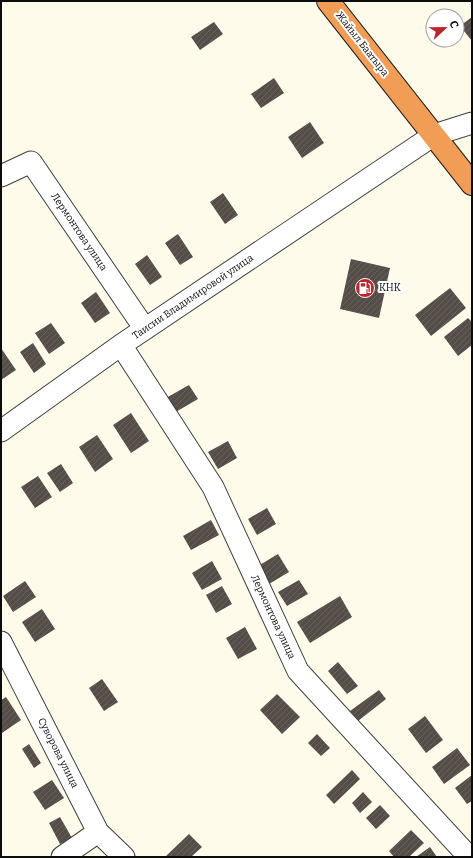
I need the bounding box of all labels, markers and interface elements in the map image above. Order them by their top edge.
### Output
north arrow [425,8,465,48]
street label: Жайыл Баатыра [333,9,391,79]
text: С [446,19,461,30]
street label: Лермонтова улица [48,191,110,274]
street label: Таисии Владимировой улица [130,252,256,342]
fuel station icon: КНК [354,277,376,299]
place label: КНК [379,282,401,294]
street label: Лермонтова улица [248,573,298,661]
street label: Суворова улица [35,716,81,791]

